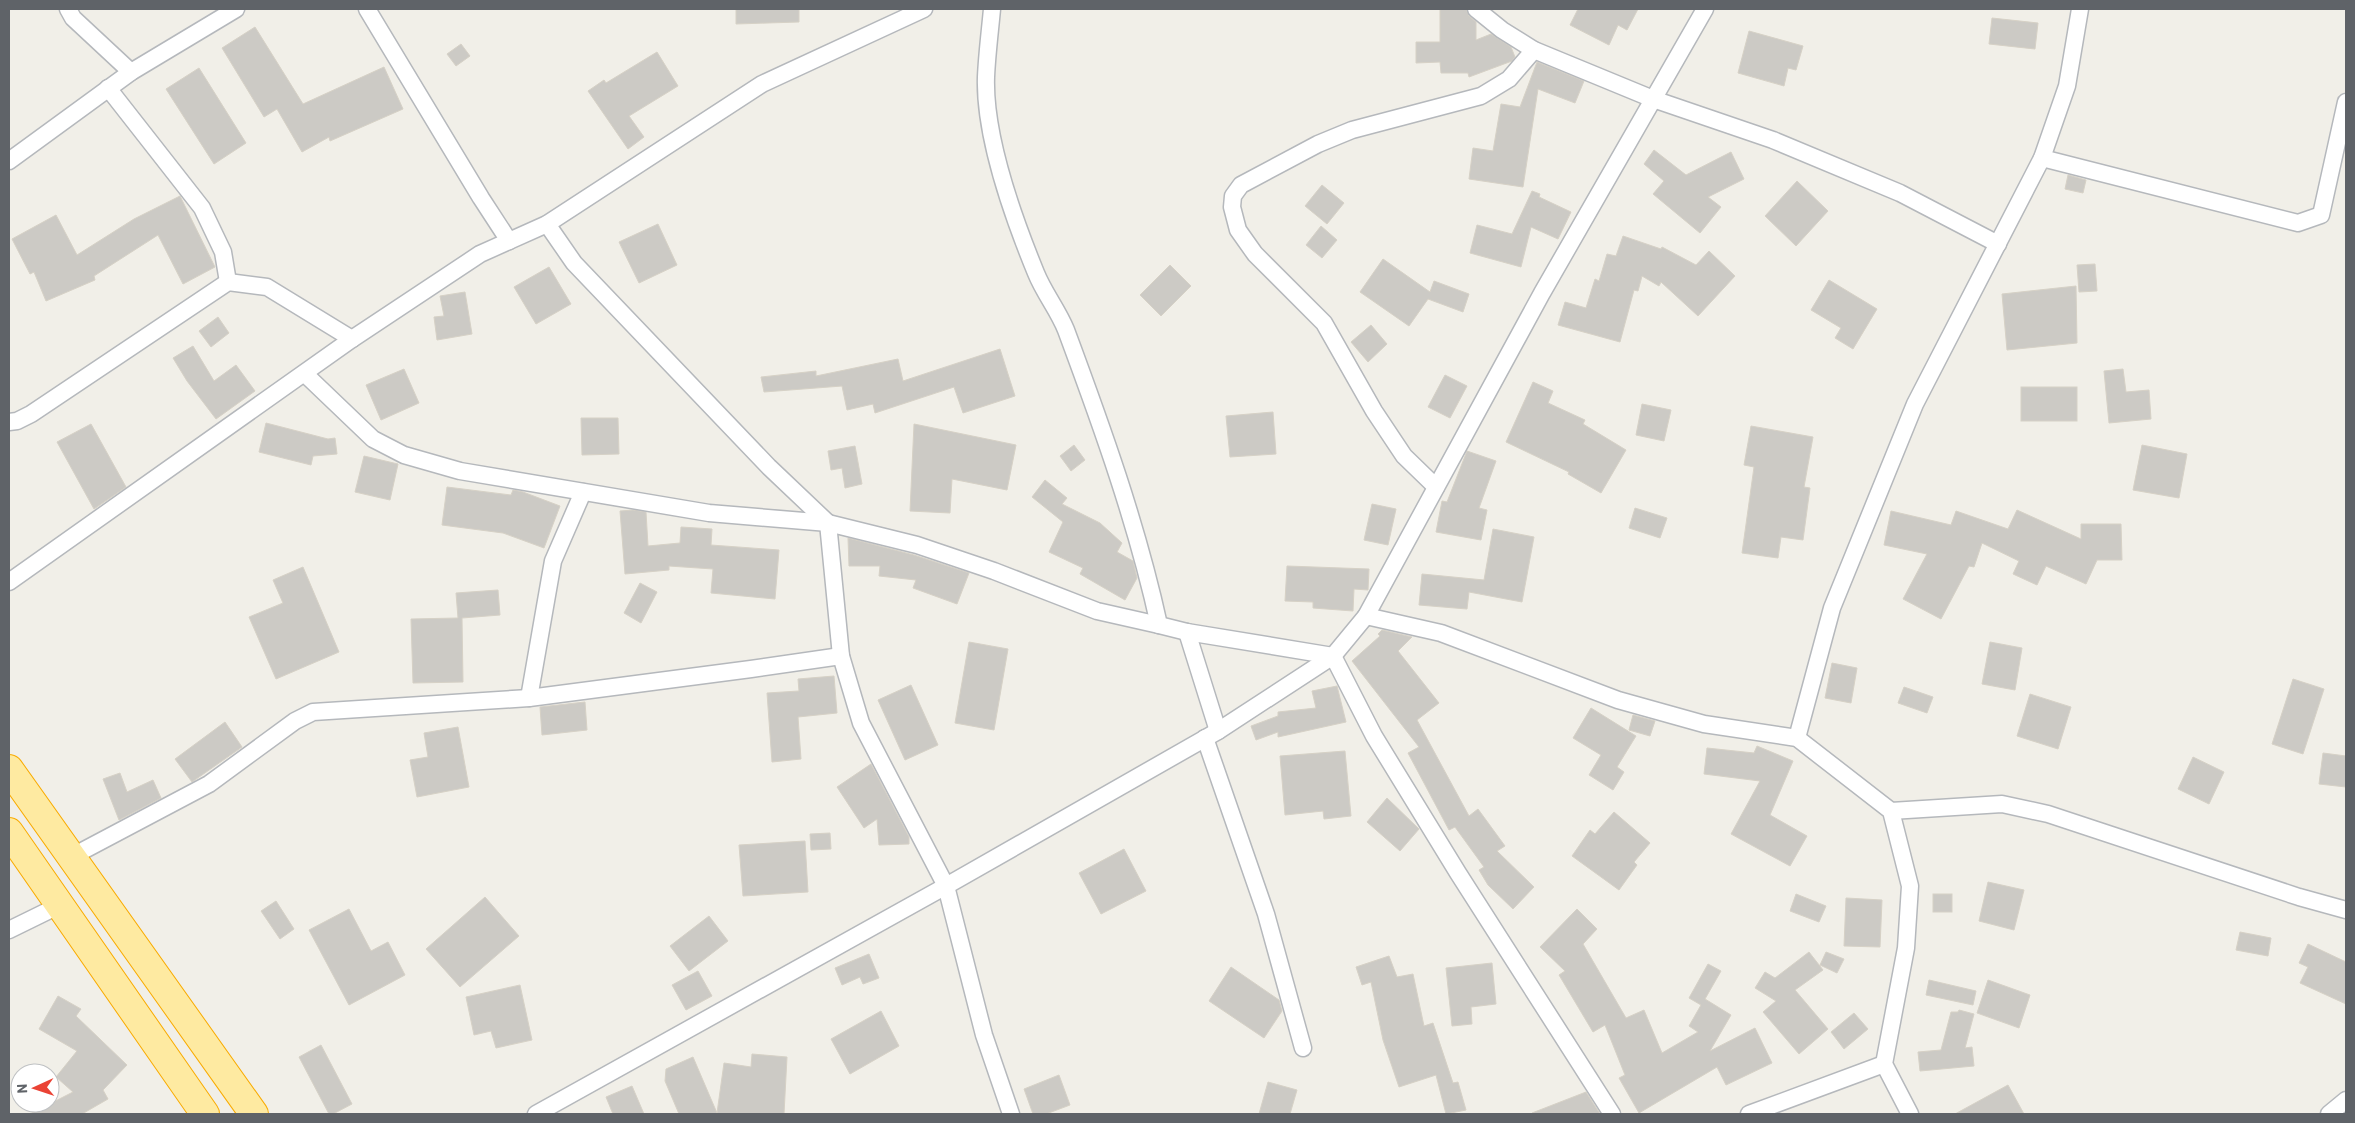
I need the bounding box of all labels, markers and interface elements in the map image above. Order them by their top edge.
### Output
north arrow [10,1063,60,1113]
text: N [13,1084,30,1094]

